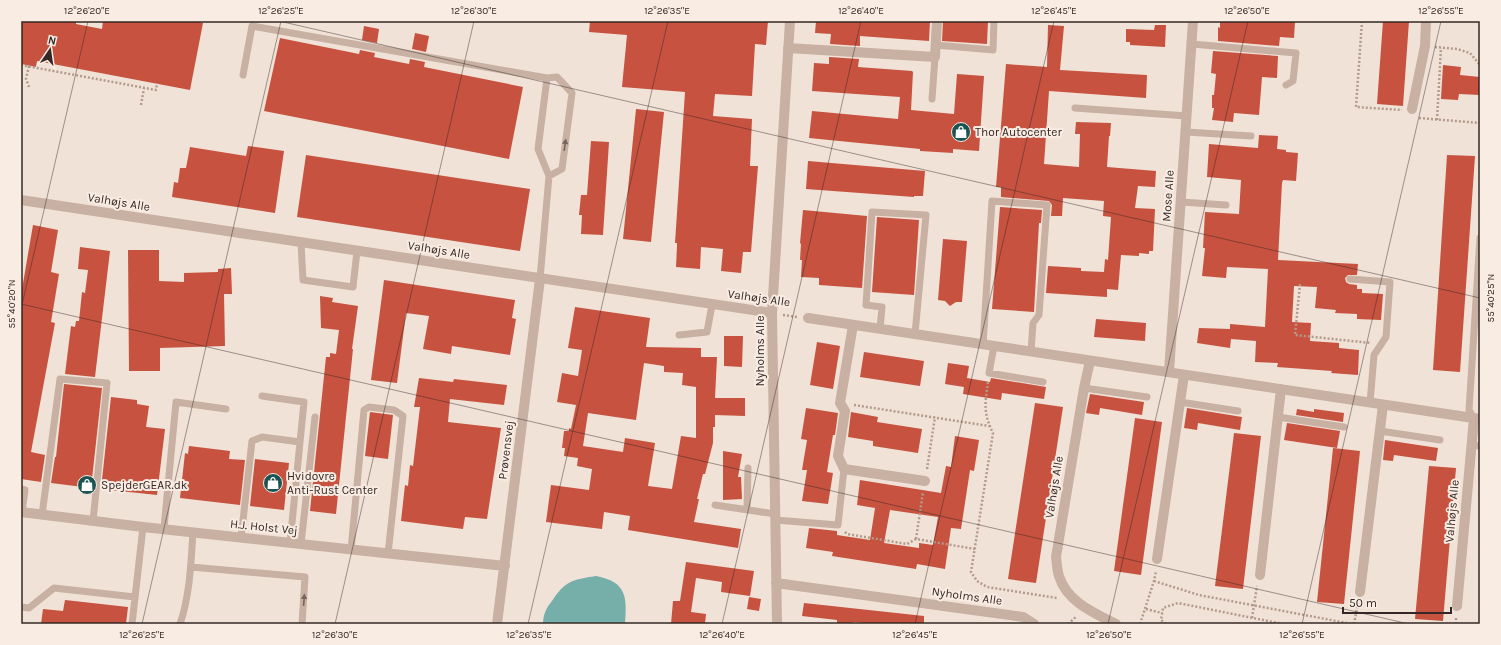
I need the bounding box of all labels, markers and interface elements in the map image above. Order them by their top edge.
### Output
text: 12°26'20"E [64,5,110,17]
text: 12°26'25"E [258,5,304,17]
text: 12°26'30"E [451,5,497,17]
text: 12°26'35"E [644,5,690,17]
text: 12°26'40"E [838,5,884,17]
text: 12°26'45"E [1031,5,1077,17]
text: 12°26'50"E [1224,5,1270,17]
text: 12°26'55"E [1418,5,1464,17]
north arrow [30,30,70,70]
text: N [47,34,57,48]
shop icon: Thor Autocenter [950,121,972,143]
place label: Thor Autocenter [975,125,1062,139]
one-way arrow [562,139,568,151]
street label: Mose Alle [1159,170,1177,222]
street label: Valhøjs Alle [87,190,151,214]
street label: Valhøjs Alle [407,238,471,262]
text: 55°40'25"N [1485,274,1497,322]
text: 55°40'20"N [6,279,18,329]
street label: Valhøjs Alle [727,287,791,309]
street label: Nyholms Alle [753,315,767,387]
street label: Prøvensvej [495,420,517,480]
street label: Valhøjs Alle [1042,455,1066,519]
place label: Hvidovre Anti-Rust Center [287,469,378,497]
shop icon: Hvidovre Anti-Rust Center [262,472,284,494]
shop icon: SpejderGEAR.dk [76,474,98,496]
place label: SpejderGEAR.dk [101,478,188,492]
street label: Valhøjs Alle [1442,479,1462,543]
street label: H.J. Holst Vej [230,516,298,538]
street label: Nyholms Alle [931,584,1003,608]
scale bar [1343,589,1451,615]
one-way arrow [300,594,307,606]
text: 50 m [1349,596,1377,610]
text: 12°26'25"E [119,629,165,641]
text: 12°26'30"E [312,629,358,641]
text: 12°26'35"E [506,629,552,641]
text: 12°26'40"E [699,629,745,641]
text: 12°26'45"E [892,629,938,641]
text: 12°26'50"E [1086,629,1132,641]
text: 12°26'55"E [1279,629,1325,641]

